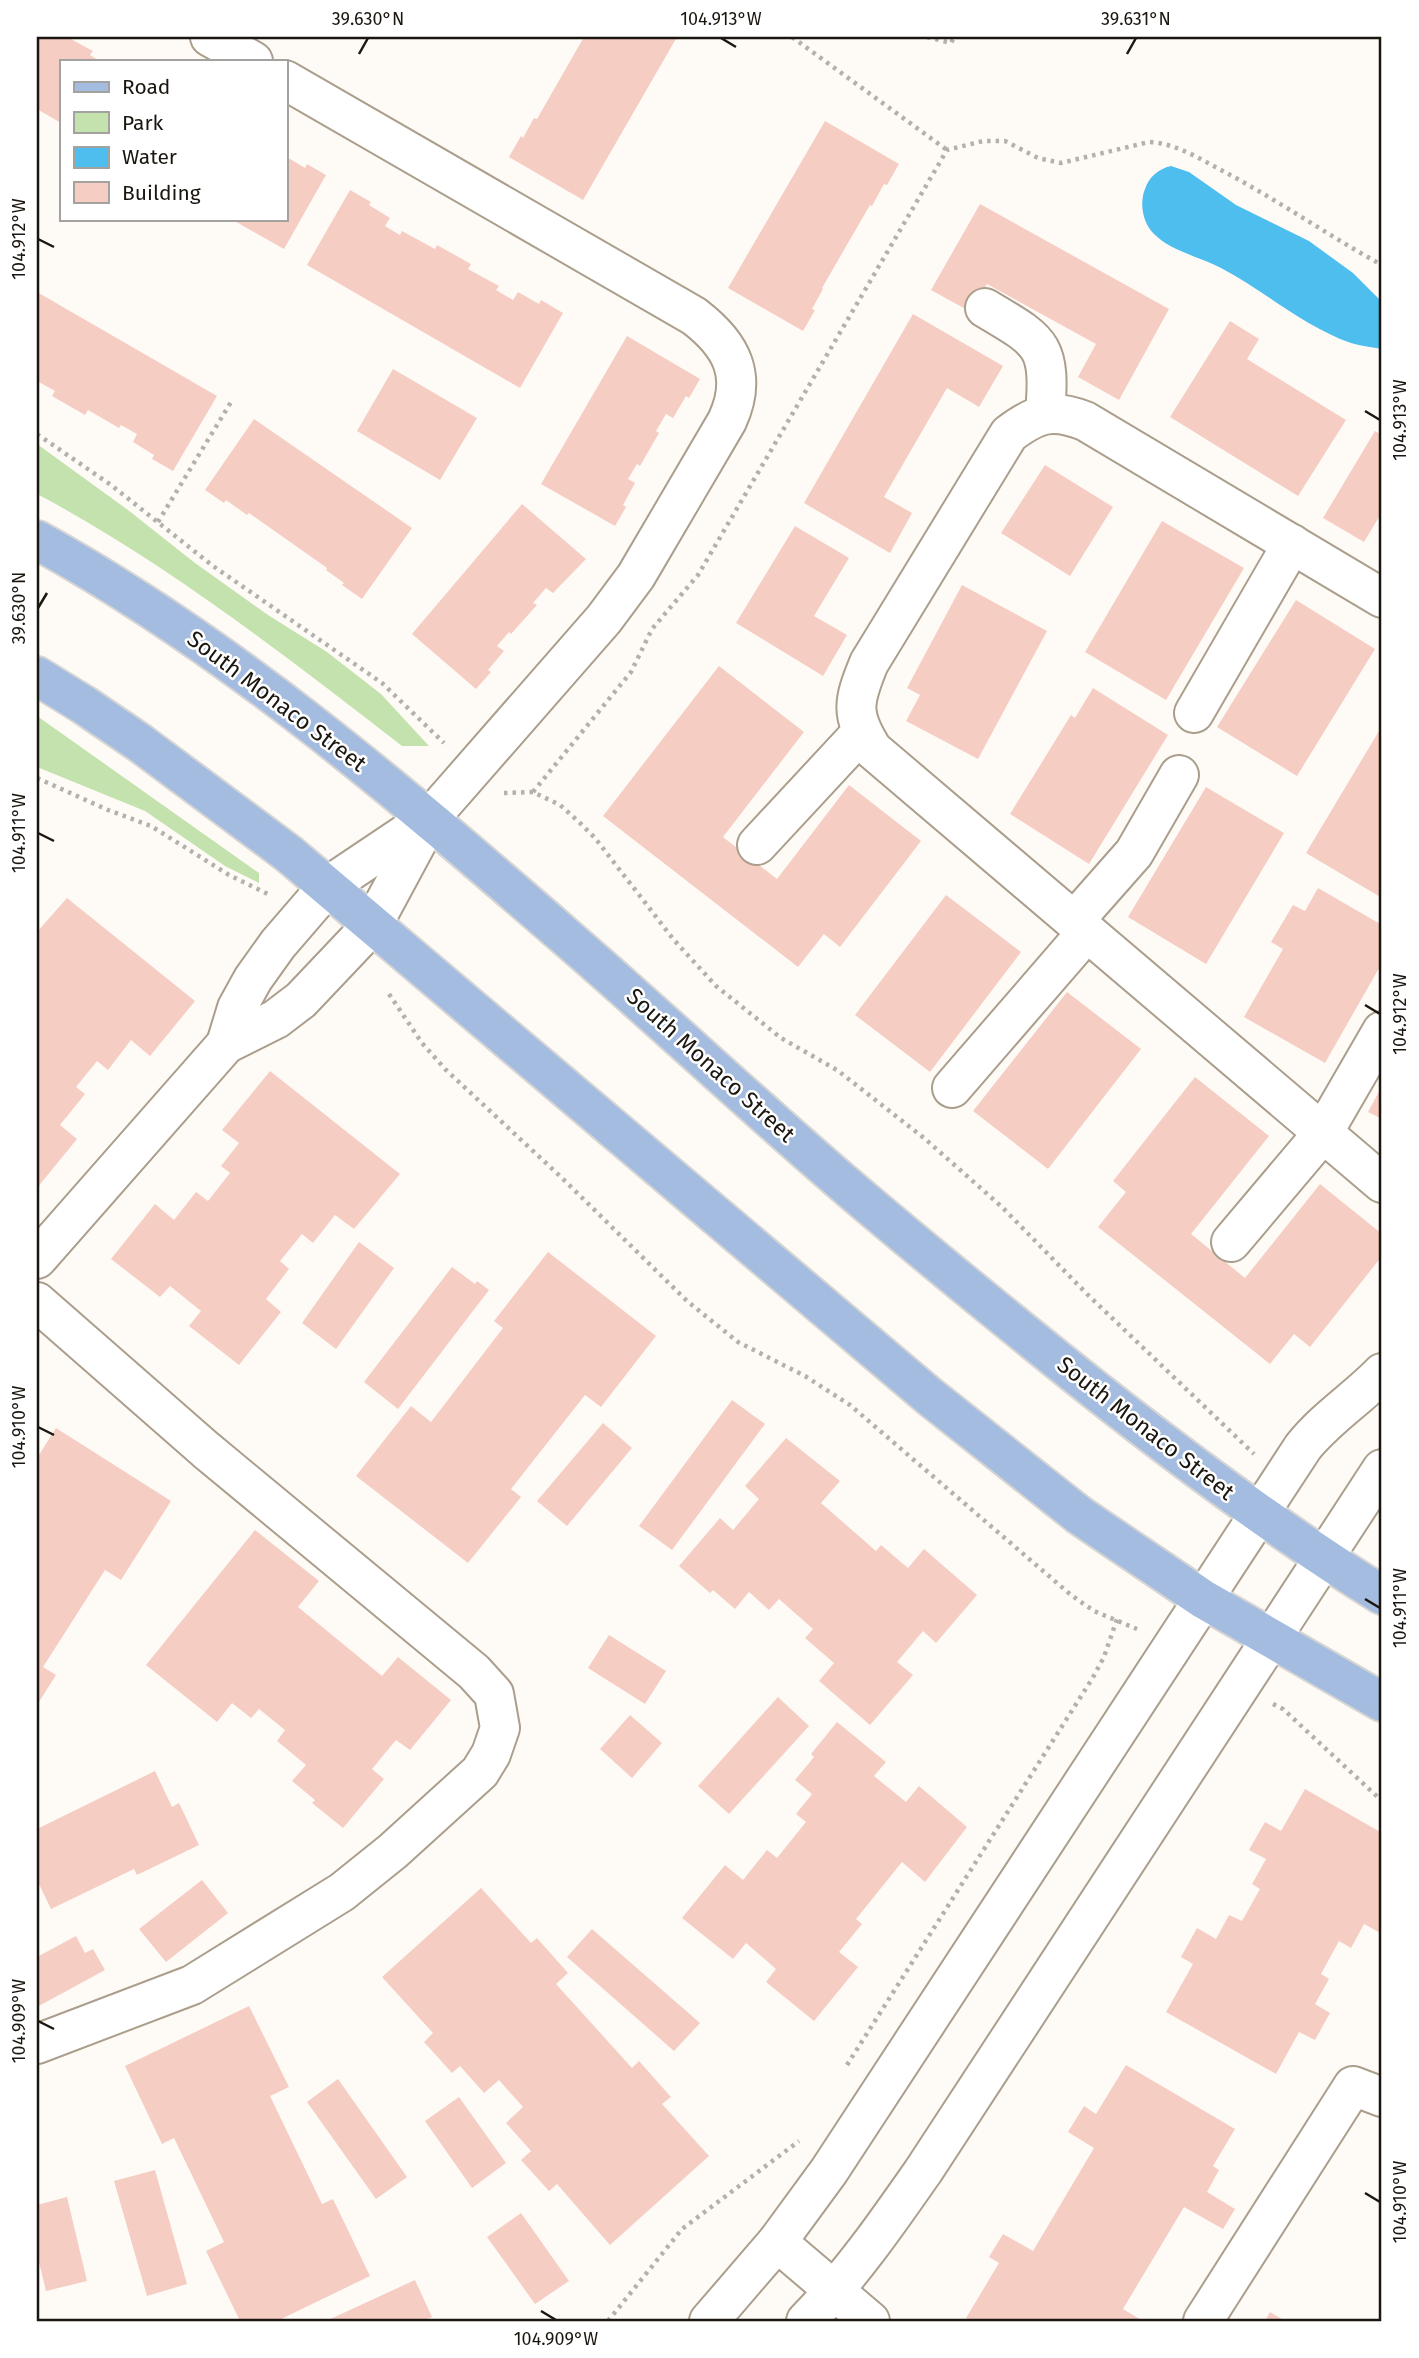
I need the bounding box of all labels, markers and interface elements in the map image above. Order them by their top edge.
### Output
text: 39.630°N [332,8,404,30]
text: 104.913°W [680,8,762,30]
text: 39.631°N [1101,8,1171,30]
legend [60,60,287,220]
text: Road [122,74,170,100]
text: Park [122,110,164,136]
text: Water [122,144,177,170]
text: Building [122,180,201,206]
text: 104.912°W [8,198,30,280]
text: 104.913°W [1389,379,1411,461]
text: 39.630°N [8,572,30,644]
street label: South Monaco Street [182,625,373,778]
text: 104.911°W [8,793,30,873]
text: 104.912°W [1389,973,1411,1055]
street label: South Monaco Street [621,982,802,1148]
street label: South Monaco Street [1052,1350,1241,1506]
text: 104.910°W [8,1386,30,1468]
text: 104.911°W [1389,1568,1411,1648]
text: 104.909°W [8,1979,30,2063]
text: 104.910°W [1389,2161,1411,2243]
text: 104.909°W [514,2328,598,2350]

